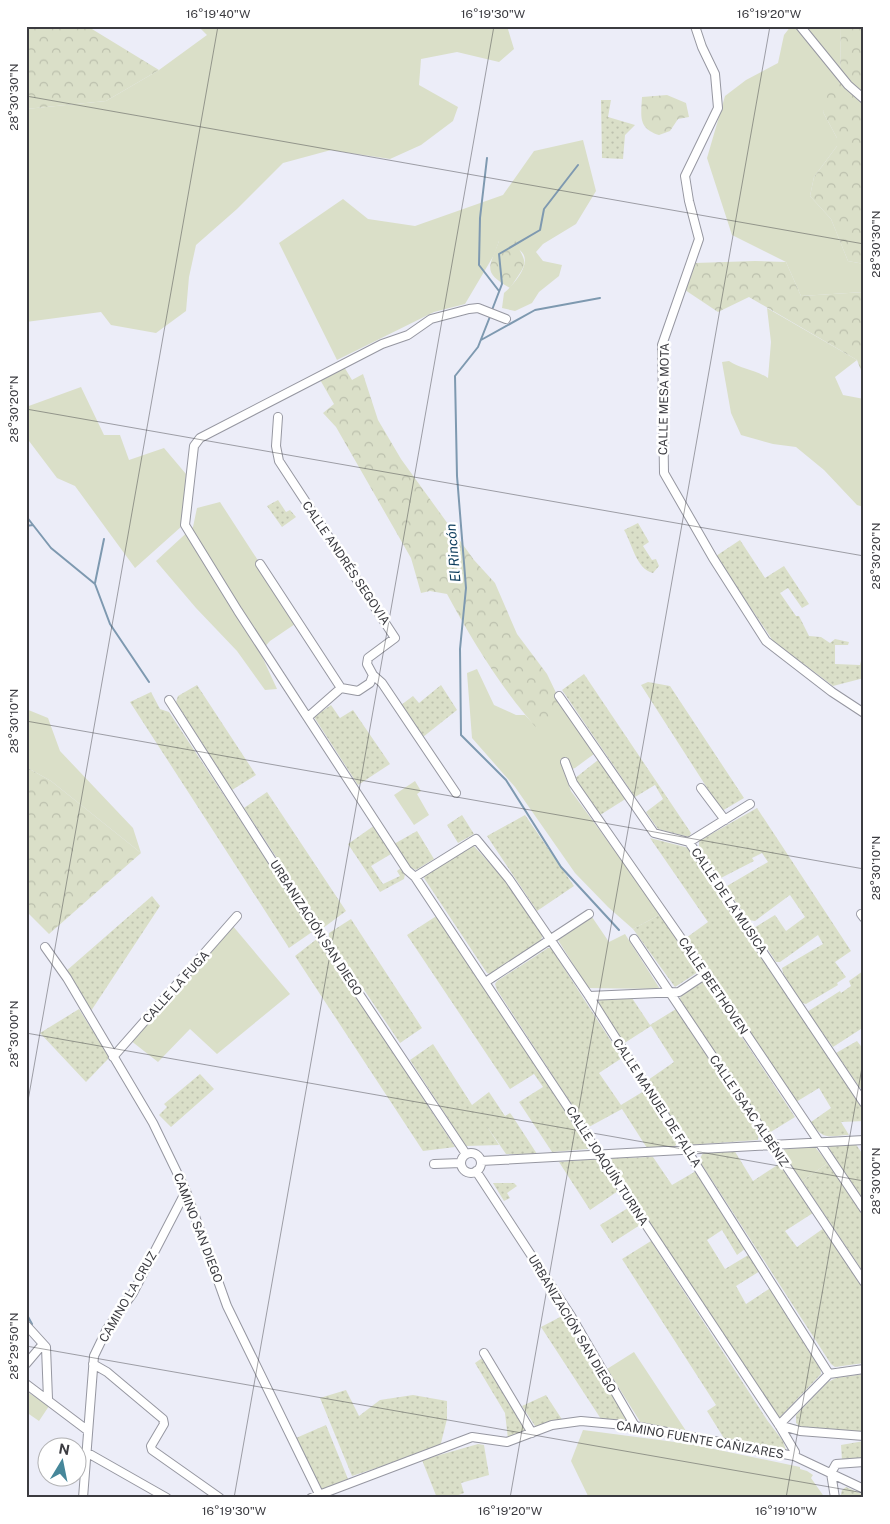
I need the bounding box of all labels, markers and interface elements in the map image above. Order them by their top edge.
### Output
text: 16°19'40"W [186,7,251,21]
text: 16°19'30"W [461,7,526,21]
text: 16°19'20"W [737,7,802,21]
text: 28°30'30"N [7,63,21,131]
text: 28°30'30"N [869,210,883,278]
street label: CALLE MESA MOTA [656,342,672,455]
text: 28°30'20"N [7,376,21,442]
street label: CALLE ANDRÉS SEGOVIA [299,499,393,628]
water label: El Rincón [442,523,464,583]
text: 28°30'20"N [869,523,883,589]
text: 28°30'10"N [7,689,21,753]
text: 28°30'10"N [869,836,883,900]
street label: CALLE DE LA MUSICA [688,845,770,957]
street label: URBANIZACIÓN SAN DIEGO [267,858,365,999]
street label: CALLE BEETHOVEN [675,935,751,1037]
street label: CALLE LA FUGA [140,948,212,1026]
text: 28°30'00"N [7,1000,21,1068]
street label: CALLE MANUEL DE FALLA [610,1036,704,1170]
street label: CALLE ISAAC ALBÉNIZ [707,1053,792,1170]
street label: CALLE JOAQUÍN TURINA [563,1104,651,1229]
text: 28°30'00"N [869,1147,883,1215]
street label: CAMINO SAN DIEGO [171,1171,225,1285]
street label: CAMINO LA CRUZ [96,1249,160,1345]
street label: URBANIZACIÓN SAN DIEGO [525,1252,619,1396]
text: 28°29'50"N [7,1312,21,1380]
street label: CAMINO FUENTE CAÑIZARES [615,1418,785,1462]
north arrow [38,1436,88,1486]
text: N [57,1440,71,1458]
text: 16°19'30"W [202,1504,267,1518]
text: 16°19'20"W [478,1504,543,1518]
text: 16°19'10"W [755,1504,818,1518]

